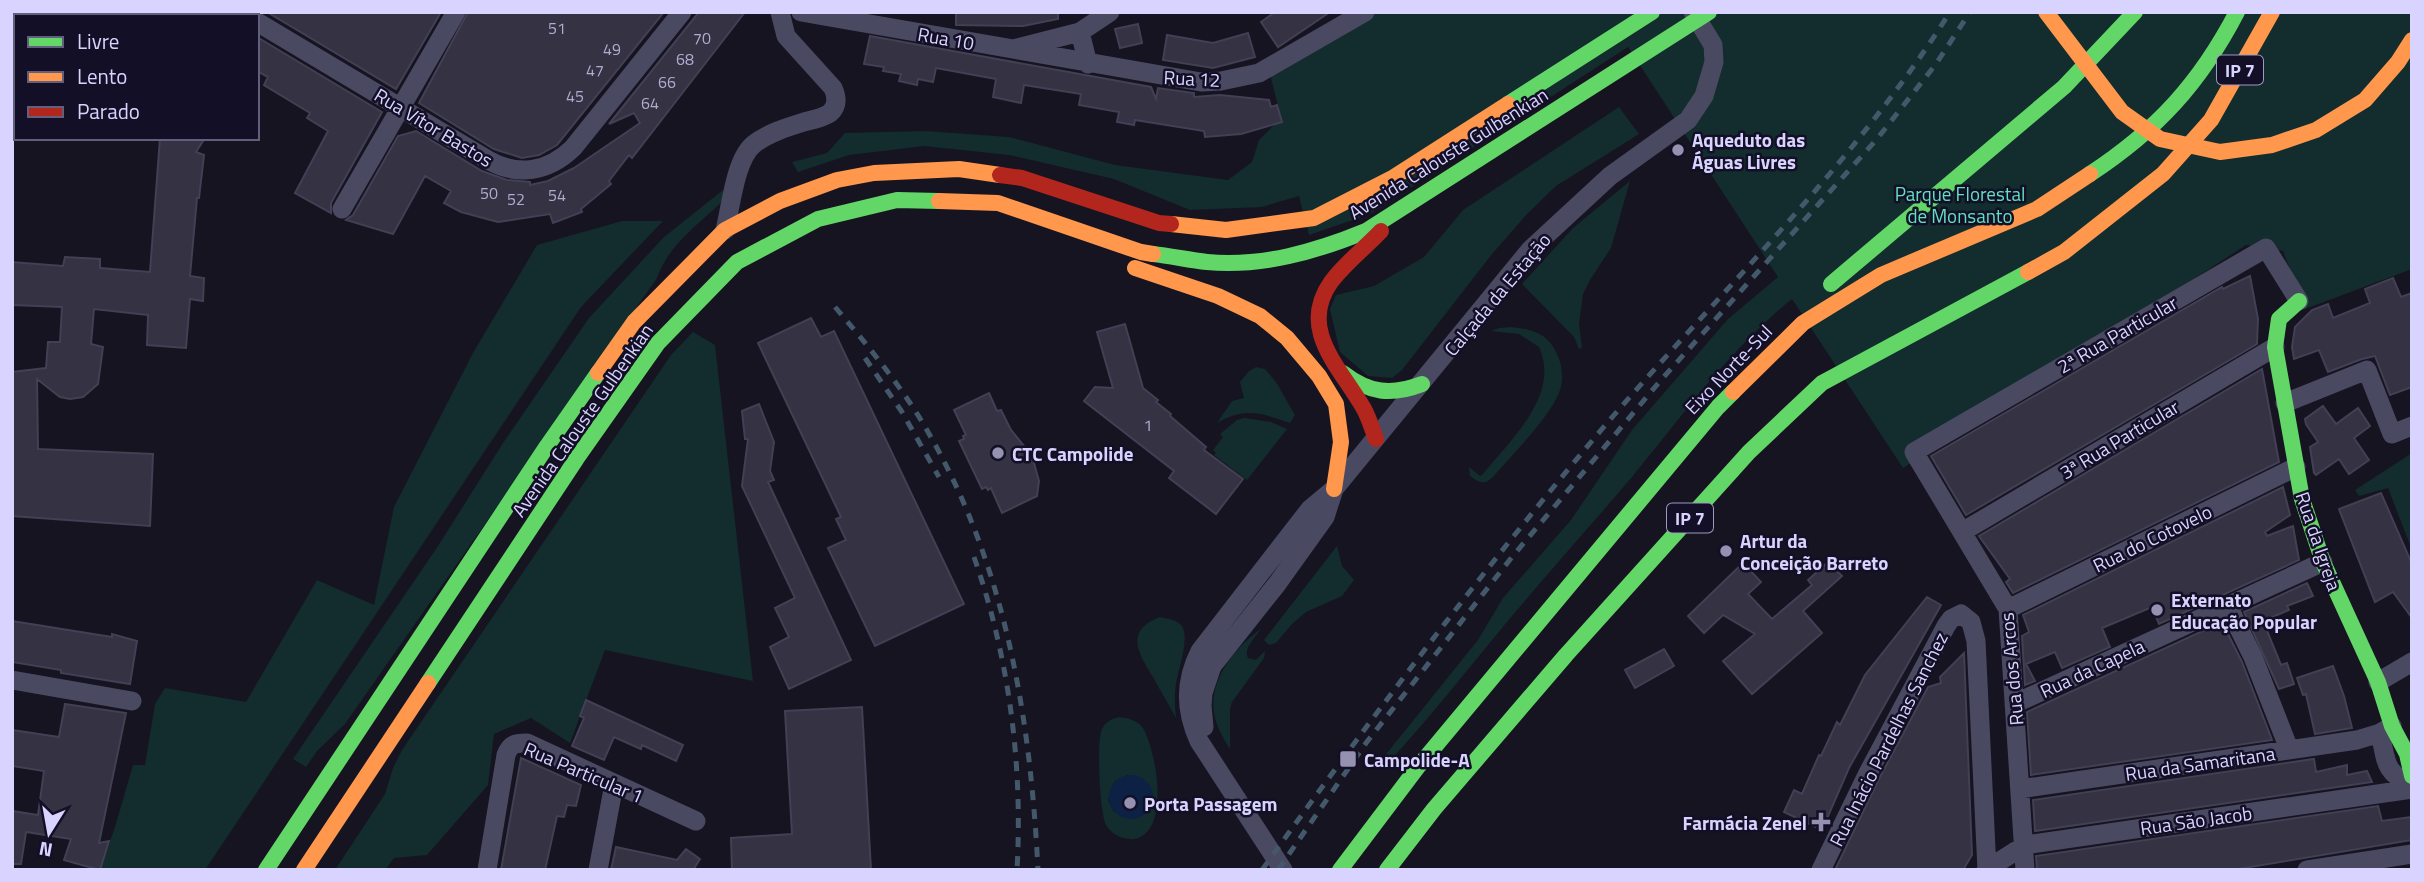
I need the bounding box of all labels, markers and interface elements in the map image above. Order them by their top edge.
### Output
legend [14,14,259,140]
house number: 51 [548,16,566,40]
street label: Rua 10 [916,19,976,57]
text: Livre [77,25,119,57]
house number: 70 [693,26,711,50]
house number: 49 [603,37,621,61]
house number: 68 [676,47,694,71]
road number: IP 7 [2217,56,2263,84]
house number: 47 [586,58,604,82]
text: Lento [77,60,127,92]
street label: Rua 12 [1163,62,1221,94]
house number: 66 [658,70,676,94]
street label: Rua Vítor Bastos [369,80,499,174]
street label: Avenida Calouste Gulbenkian [1343,80,1553,226]
house number: 45 [566,84,584,108]
house number: 64 [641,91,659,115]
text: Parado [77,95,140,127]
place label: Aqueduto das Águas Livres [1692,125,1805,176]
marker: Aqueduto das Águas Livres [1670,142,1686,158]
park label: Parque Florestal de Monsanto [1895,179,2025,230]
house number: 50 [480,181,498,205]
house number: 54 [548,183,566,207]
house number: 52 [507,187,525,211]
street label: Calçada da Estação [1437,226,1557,362]
street label: 2ª Rua Particular [2051,288,2183,380]
street label: Avenida Calouste Gulbenkian [504,317,660,523]
street label: Eixo Norte-Sul [1677,317,1779,421]
street label: 3ª Rua Particular [2054,392,2184,486]
house number: 1 [1144,413,1152,437]
place label: CTC Campolide [1012,439,1134,468]
marker: CTC Campolide [990,445,1006,461]
street label: Rua da Igreja [2289,488,2350,595]
street label: Rua do Cotovelo [2088,497,2216,579]
road number: IP 7 [1667,504,1713,532]
place label: Artur da Conceição Barreto [1740,526,1888,577]
marker: Artur da Conceição Barreto [1718,543,1734,559]
place label: Externato Educação Popular [2171,585,2317,636]
marker: Externato Educação Popular [2149,602,2165,618]
street label: Rua dos Arcos [1992,611,2030,727]
street label: Rua Inácio Pardelhas Sanchez [1821,627,1955,851]
street label: Rua da Capela [2035,631,2150,705]
street label: Rua Particular 1 [520,734,648,810]
street label: Rua da Samaritana [2123,738,2277,788]
place label: Campolide-A [1364,745,1470,774]
marker: Campolide-A [1338,749,1358,769]
place label: Porta Passagem [1144,789,1277,818]
marker: Porta Passagem [1122,795,1138,811]
north arrow [14,798,84,868]
street label: Rua São Jacob [2138,798,2254,842]
place label: Farmácia Zenel [1683,808,1807,837]
marker: Farmácia Zenel [1813,814,1829,830]
text: N [36,835,55,866]

